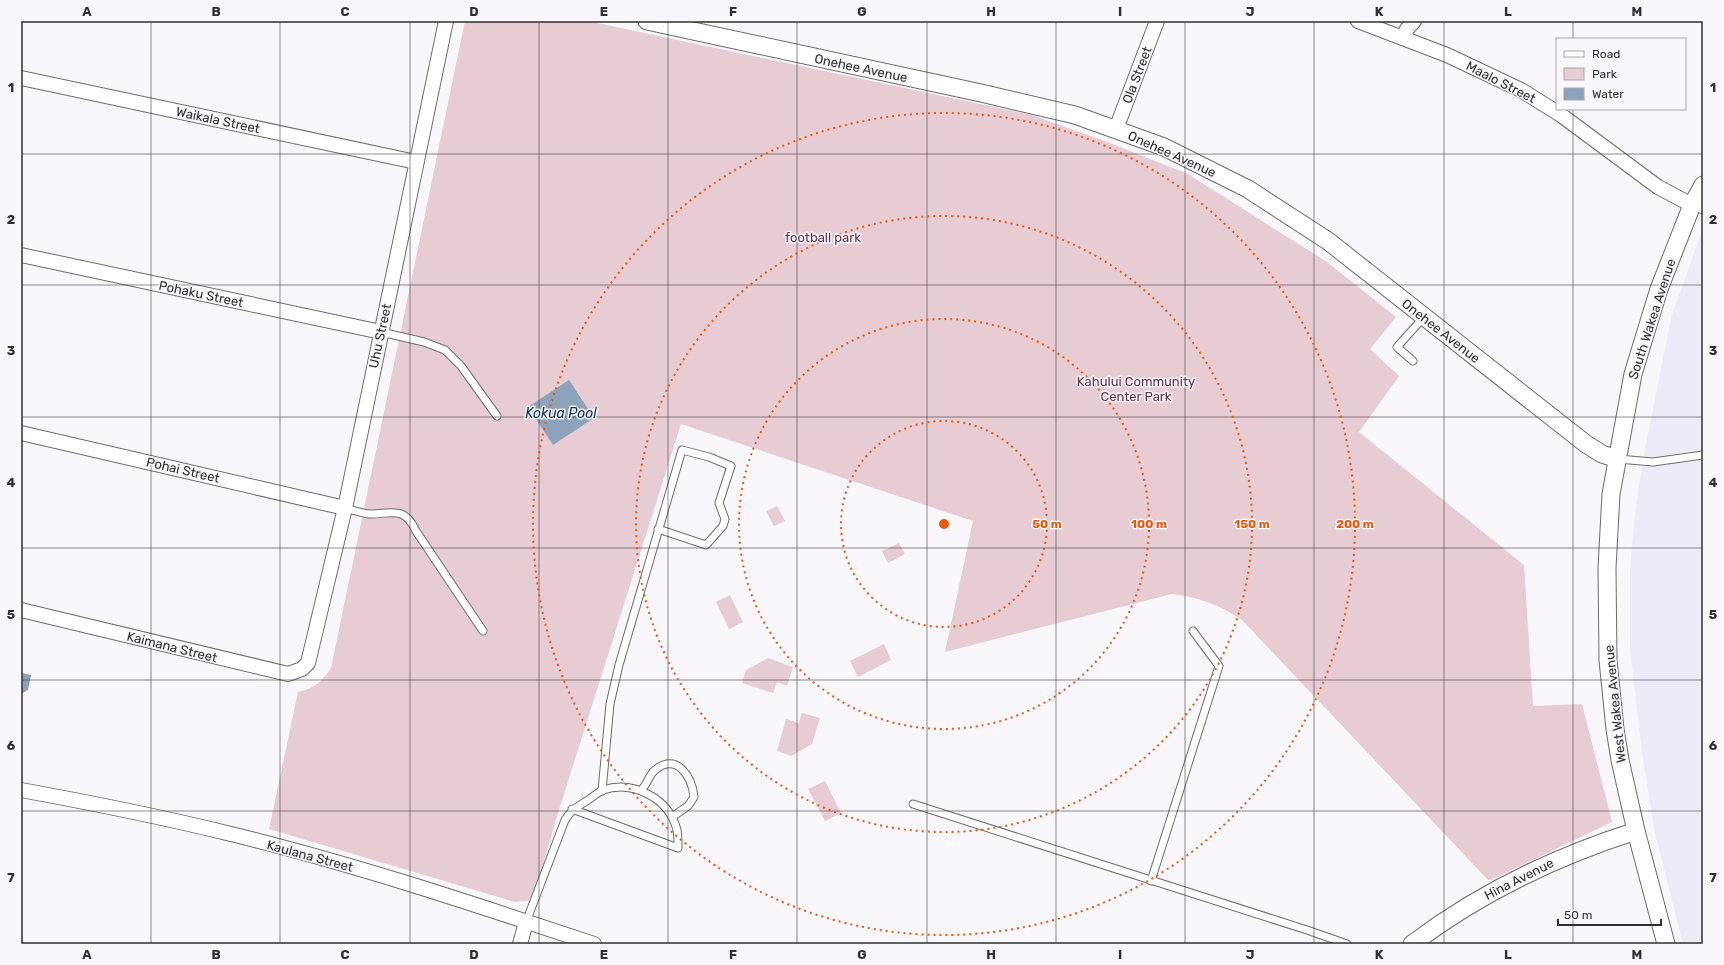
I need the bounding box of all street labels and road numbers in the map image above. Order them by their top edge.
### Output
street label: Ola Street [1119,44,1155,106]
street label: Onehee Avenue [813,51,909,85]
street label: Maalo Street [1464,58,1538,106]
street label: Waikala Street [175,104,261,136]
street label: Onehee Avenue [1126,128,1218,180]
street label: South Wakea Avenue [1625,257,1679,381]
street label: Pohaku Street [157,278,245,310]
street label: Onehee Avenue [1399,296,1483,366]
street label: Uhu Street [366,302,394,370]
street label: Pohai Street [145,454,221,486]
street label: Kaimana Street [125,629,219,665]
street label: West Wakea Avenue [1601,644,1629,764]
street label: Kaulana Street [265,837,355,875]
street label: Hina Avenue [1482,855,1556,903]

